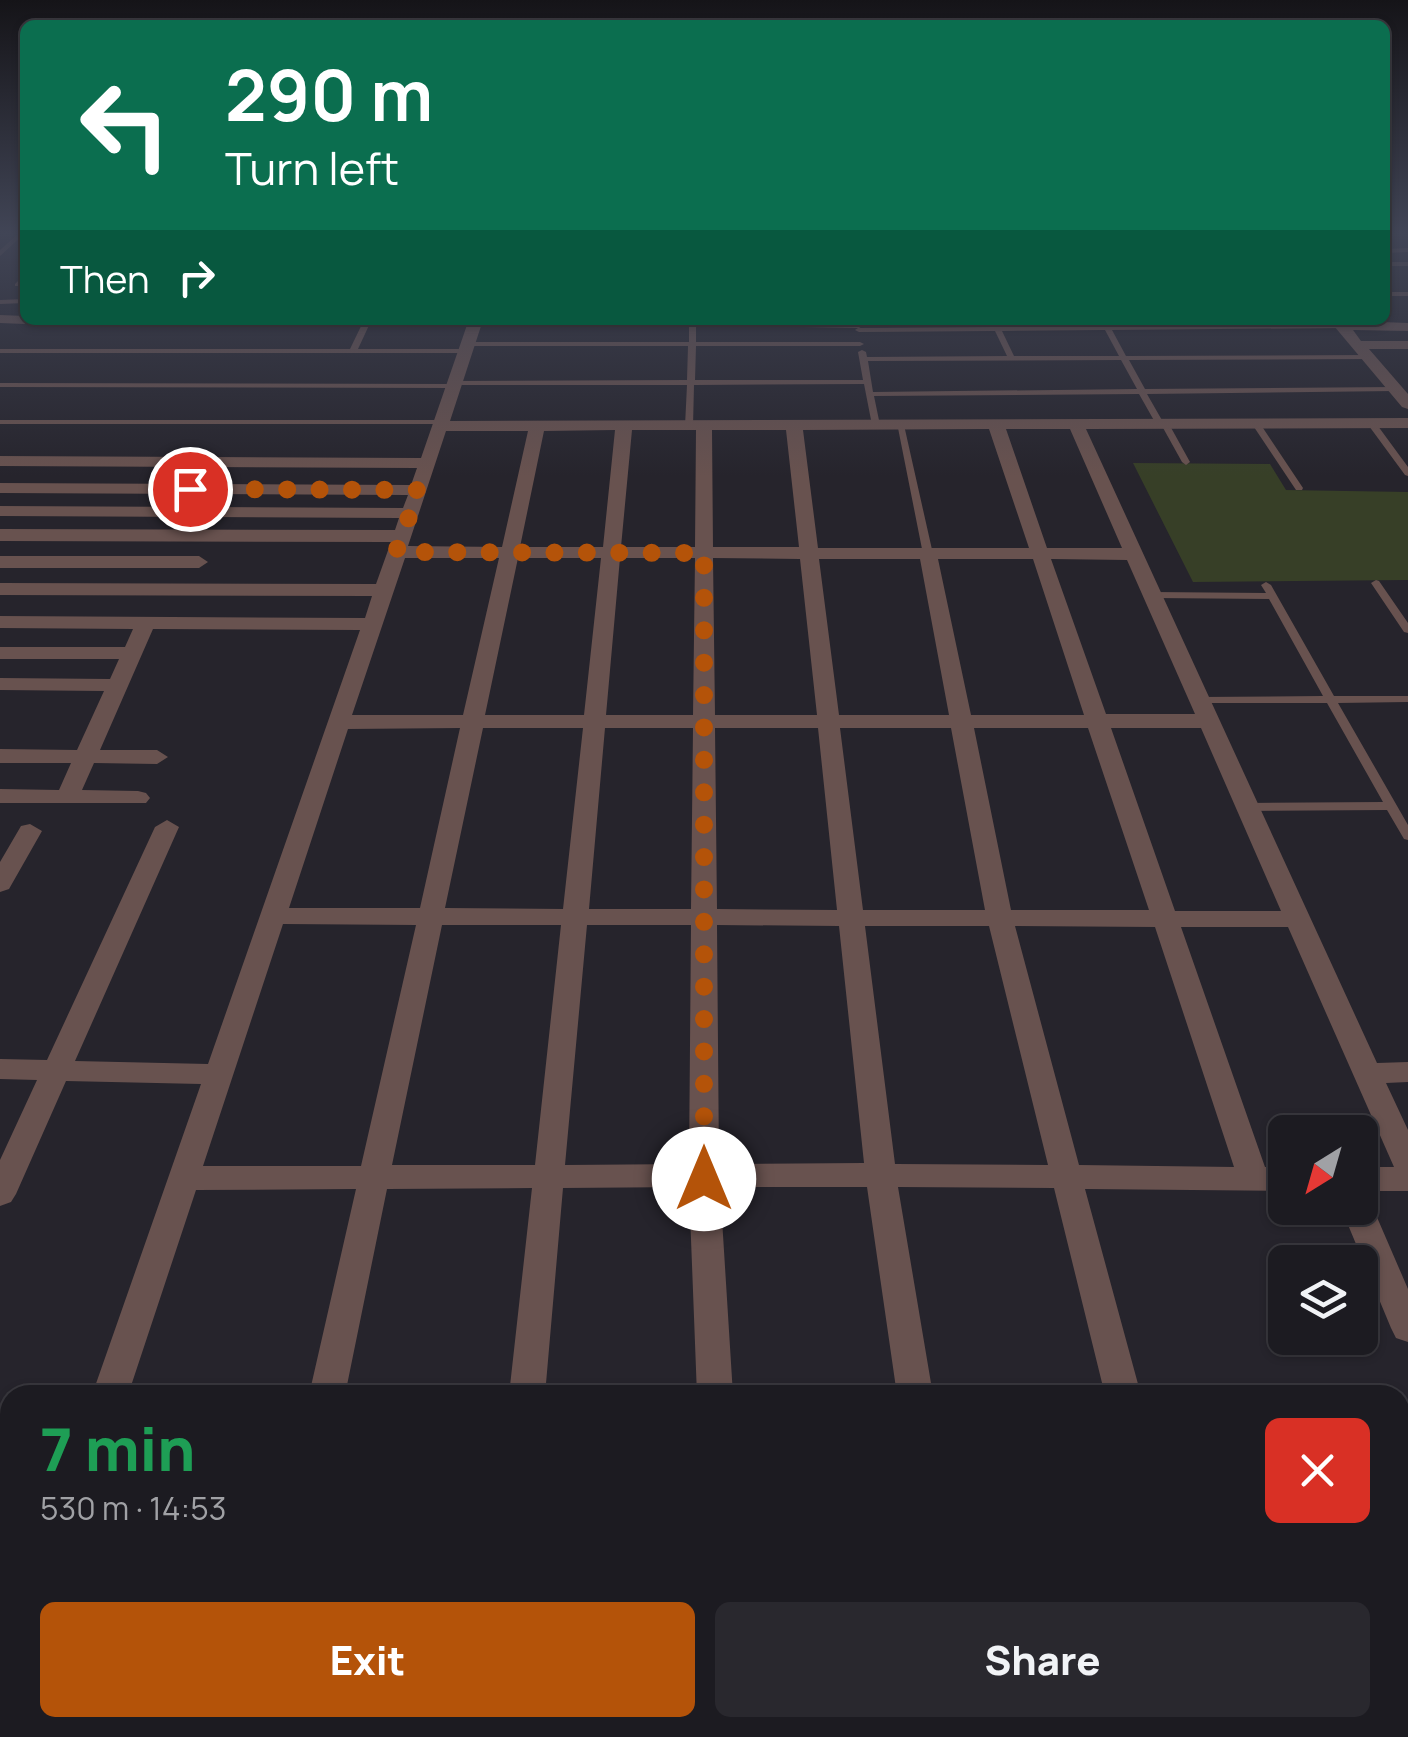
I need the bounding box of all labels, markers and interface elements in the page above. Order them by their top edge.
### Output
text: 290 m [225,46,433,142]
icon: left [60,60,190,190]
text: Turn left [225,137,399,199]
icon: right [169,250,224,305]
text: Then [60,252,149,304]
pin [148,447,233,532]
icon: arrive [163,462,218,517]
north arrow [1268,1115,1378,1225]
map controls [1268,1115,1378,1355]
position arrow [652,1127,756,1231]
button: layers [1268,1245,1378,1355]
text: 7 min [40,1407,196,1489]
button: close [1265,1418,1370,1523]
text: 530 m · 14:53 [40,1486,226,1530]
button: Exit [40,1602,695,1717]
button: Share [715,1602,1370,1717]

